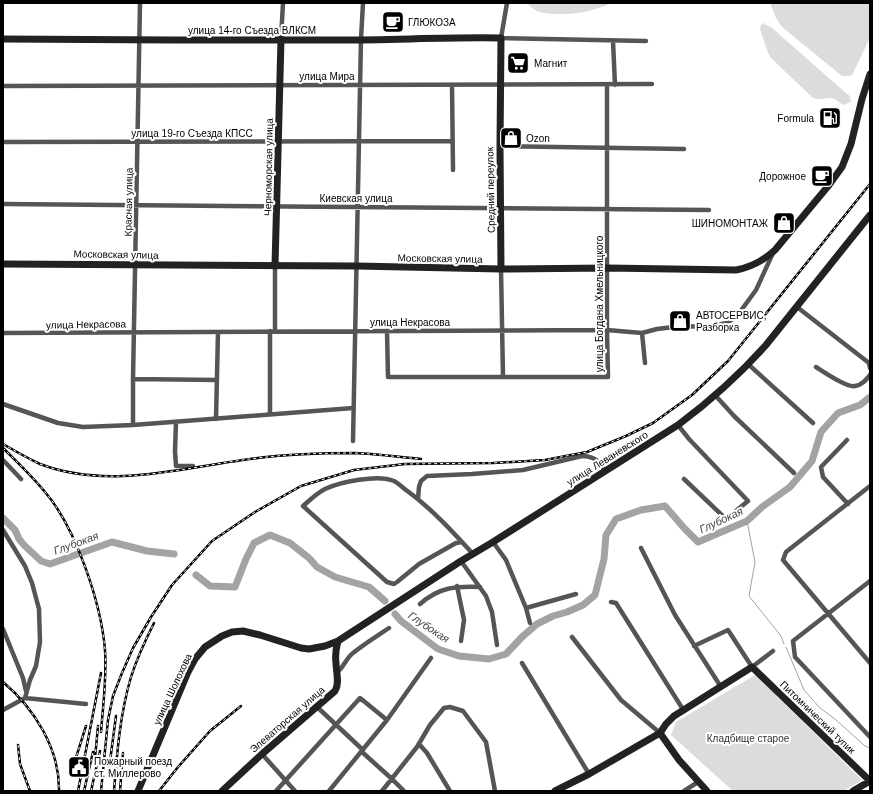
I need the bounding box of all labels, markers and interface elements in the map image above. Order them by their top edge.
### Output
cafe icon: ГЛЮКОЗА [380,9,406,35]
place label: ГЛЮКОЗА [408,17,456,28]
street label: улица 14-го Съезда ВЛКСМ [188,25,316,36]
supermarket icon: Магнит [505,50,531,76]
place label: Магнит [534,58,568,69]
street label: улица Мира [299,71,355,82]
fuel station icon: Formula [817,105,843,131]
place label: Formula [777,113,814,124]
street label: Черноморская улица [262,118,275,216]
shop icon: Ozon [498,125,524,151]
street label: улица 19-го Съезда КПСС [131,128,253,139]
place label: Ozon [526,133,550,144]
street label: Средний переулок [484,146,497,233]
cafe icon: Дорожное [809,163,835,189]
street label: Красная улица [122,167,135,236]
place label: Дорожное [759,171,806,182]
street label: Киевская улица [319,193,393,204]
shop icon: ШИНОМОНТАЖ [771,210,797,236]
place label: ШИНОМОНТАЖ [692,218,769,229]
street label: улица Богдана Хмельницкого [594,235,605,372]
street label: Московская улица [73,248,159,261]
street label: Московская улица [397,252,483,265]
shop icon: АВТОСЕРВИС, Разборка [667,308,693,334]
place label: АВТОСЕРВИС, Разборка [696,310,767,333]
street label: улица Некрасова [370,317,450,328]
street label: улица Некрасова [46,318,127,331]
street label: улица Леваневского [565,429,650,488]
water label: Глубокая [697,505,745,535]
water label: Глубокая [52,529,100,557]
water label: Глубокая [406,609,452,645]
street label: улица Шолохова [151,651,194,727]
street label: Питомнический тупик [778,679,858,756]
street label: Элеваторская улица [248,684,327,755]
park label: Кладбище старое [707,733,790,744]
public building icon: Пожарный поезд ст. Миллерово [66,754,92,780]
place label: Пожарный поезд ст. Миллерово [94,756,172,779]

